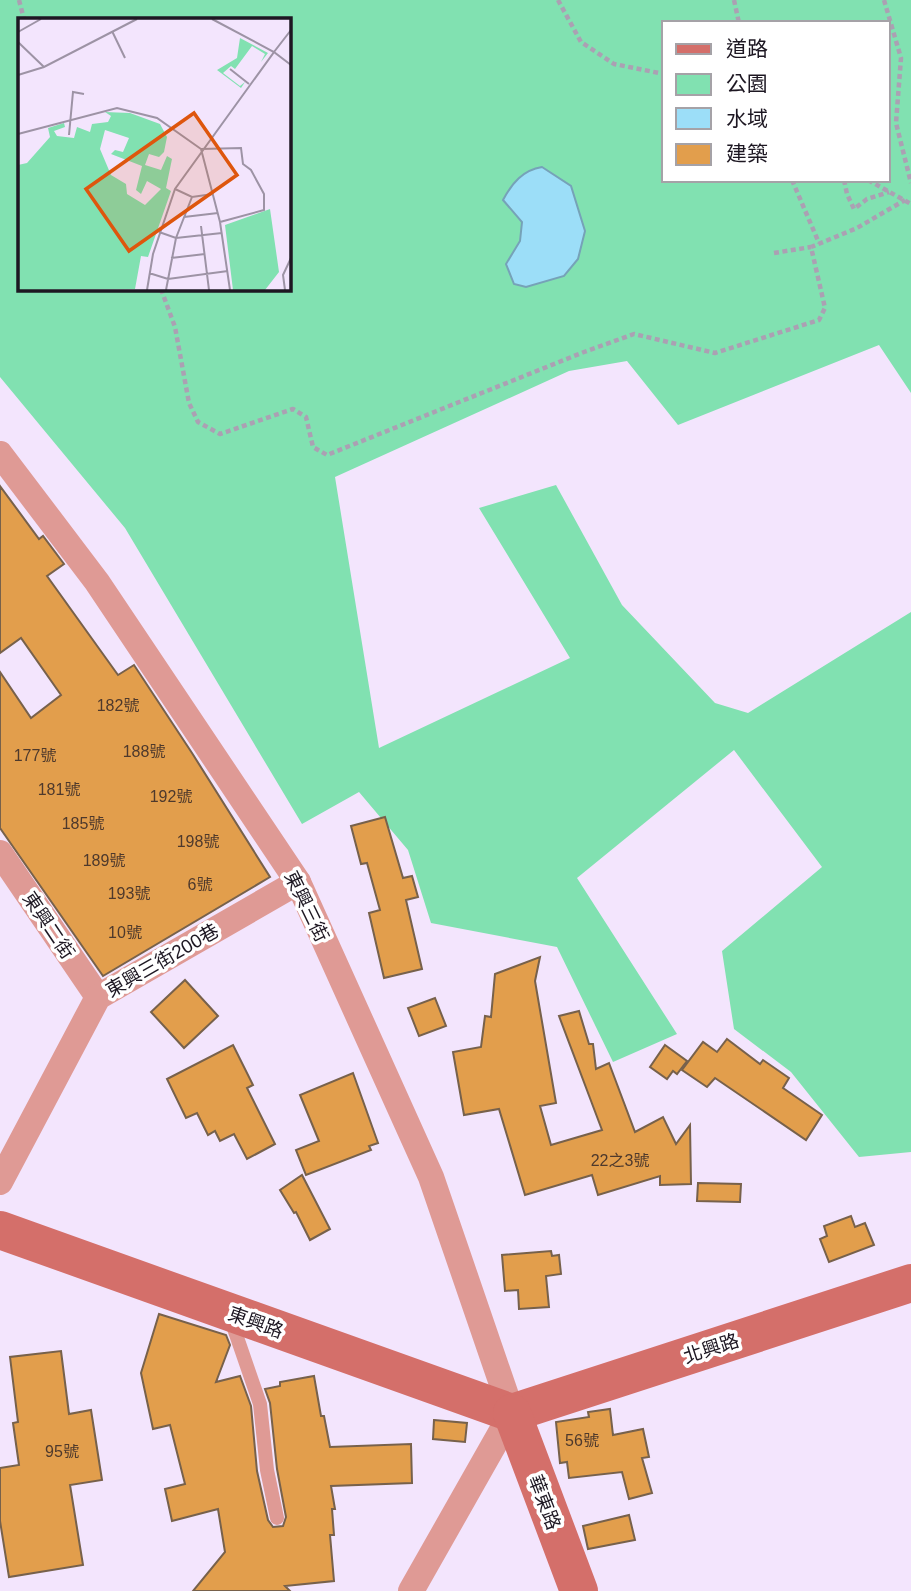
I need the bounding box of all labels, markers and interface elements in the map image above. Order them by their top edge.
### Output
inset map [18,18,290,290]
legend [662,21,890,182]
text: 道路 [726,37,768,60]
text: 公園 [726,72,768,95]
text: 水域 [726,107,768,130]
text: 建築 [726,142,768,165]
house number: 182號 [97,697,139,714]
house number: 188號 [123,743,165,760]
house number: 177號 [14,747,56,764]
house number: 181號 [38,781,80,798]
house number: 192號 [150,788,192,805]
house number: 185號 [62,815,104,832]
house number: 198號 [177,833,219,850]
house number: 189號 [83,852,125,869]
street label: 東興三街 [280,867,333,945]
house number: 6號 [188,876,212,893]
house number: 193號 [108,885,150,902]
street label: 東興二街 [19,888,79,963]
street label: 東興三街200巷 [102,920,222,1001]
house number: 10號 [108,924,142,941]
house number: 22之3號 [591,1152,649,1169]
street label: 東興路 [225,1303,286,1342]
street label: 北興路 [681,1330,742,1367]
house number: 56號 [565,1432,599,1449]
house number: 95號 [45,1443,79,1460]
street label: 華東路 [525,1472,565,1533]

